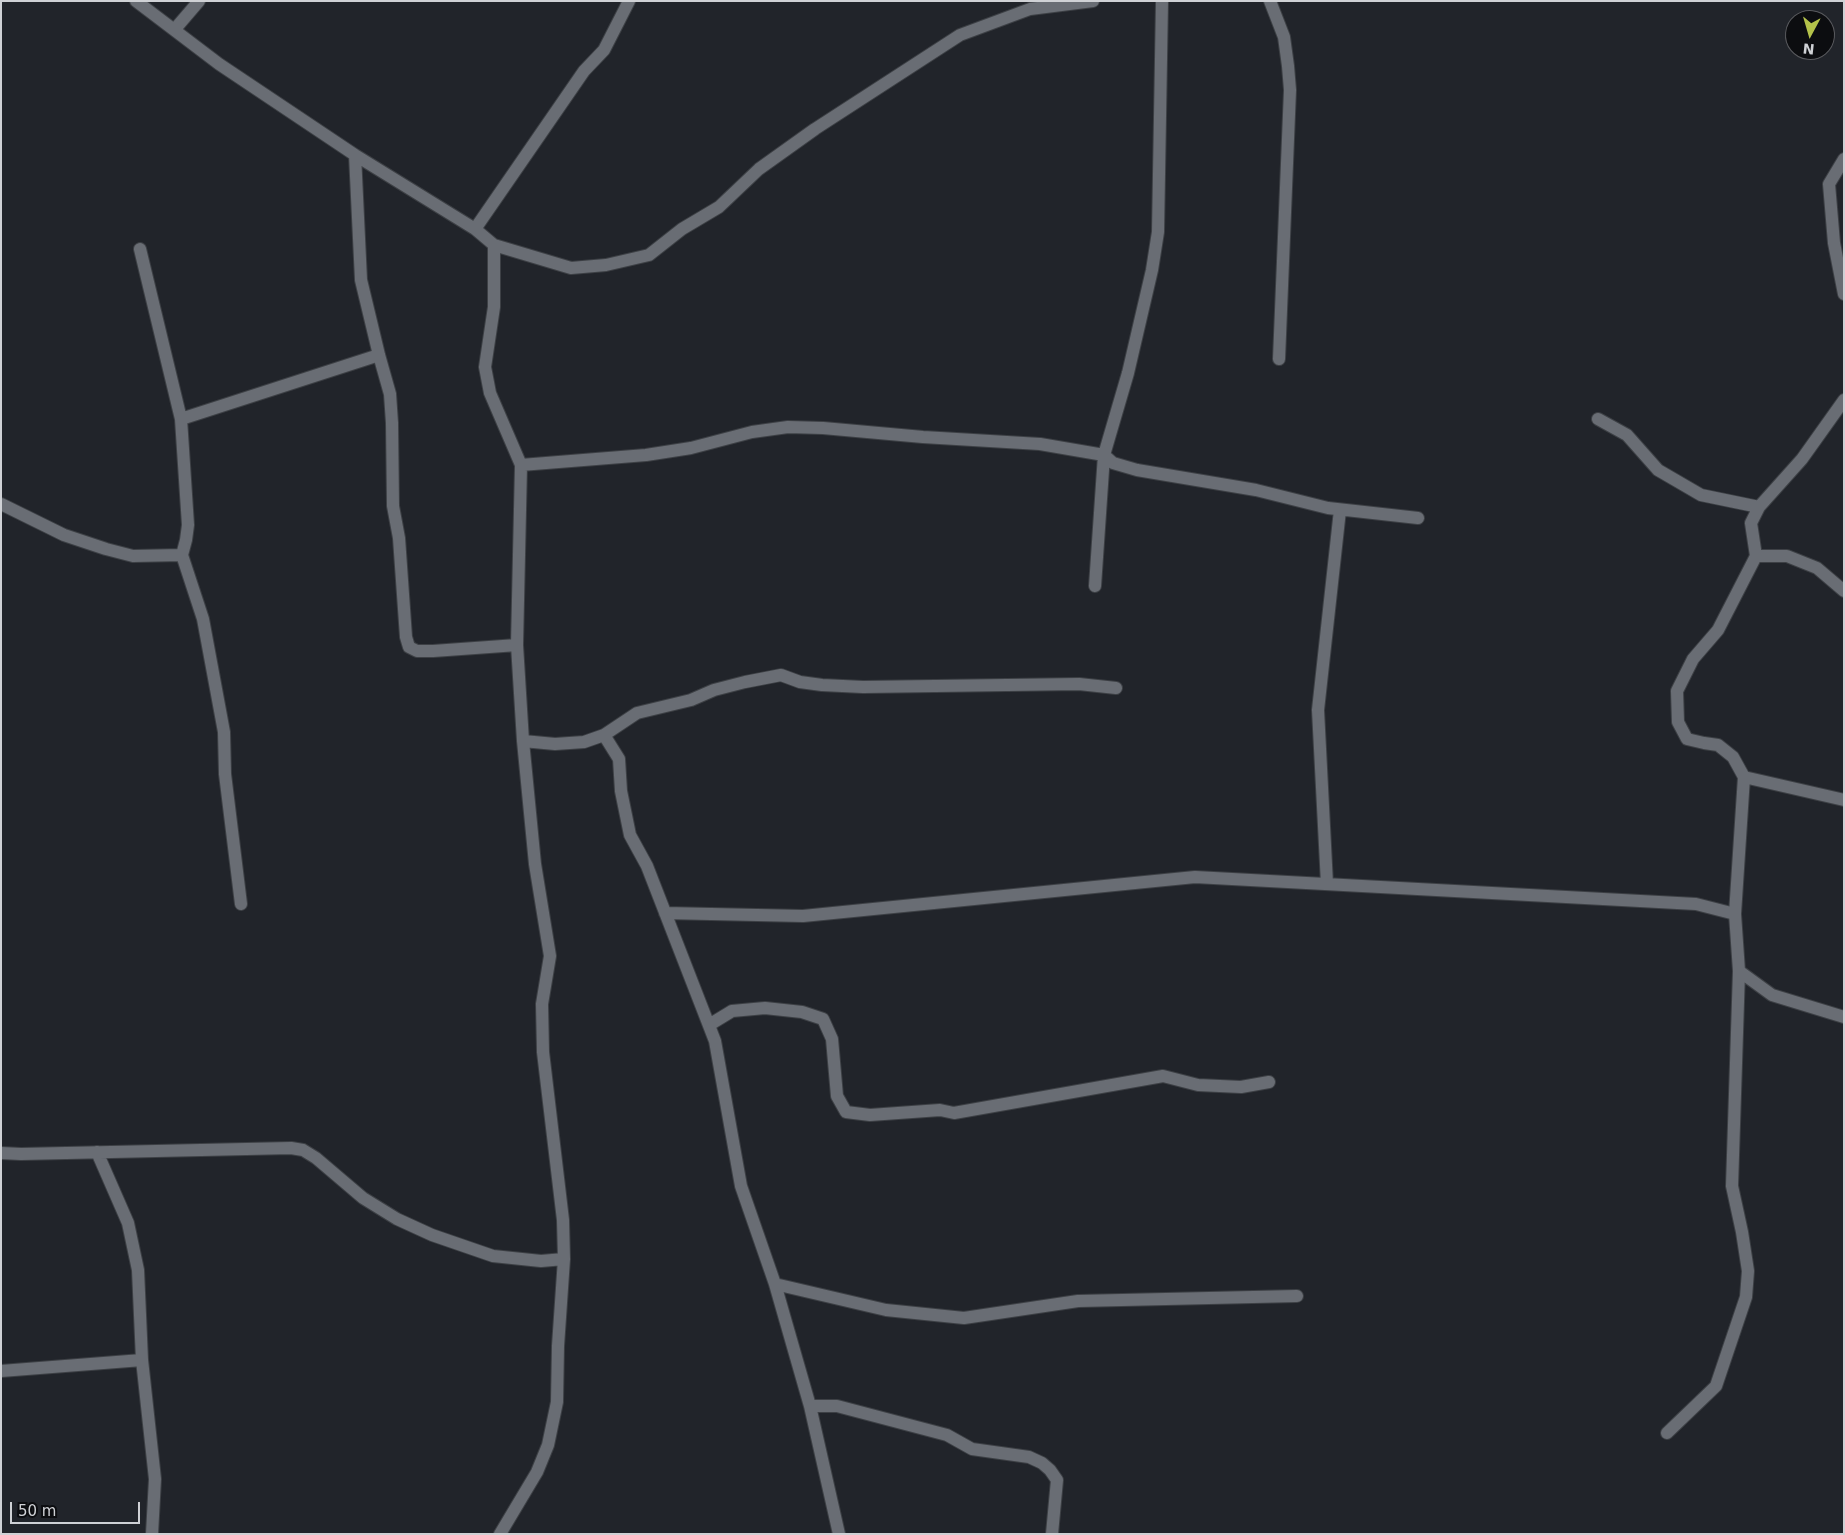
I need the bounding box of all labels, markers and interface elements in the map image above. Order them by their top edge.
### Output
north arrow [1785,10,1835,60]
text: N [1802,40,1815,57]
scale bar [12,1492,142,1524]
text: 50 m [18,1502,56,1520]

